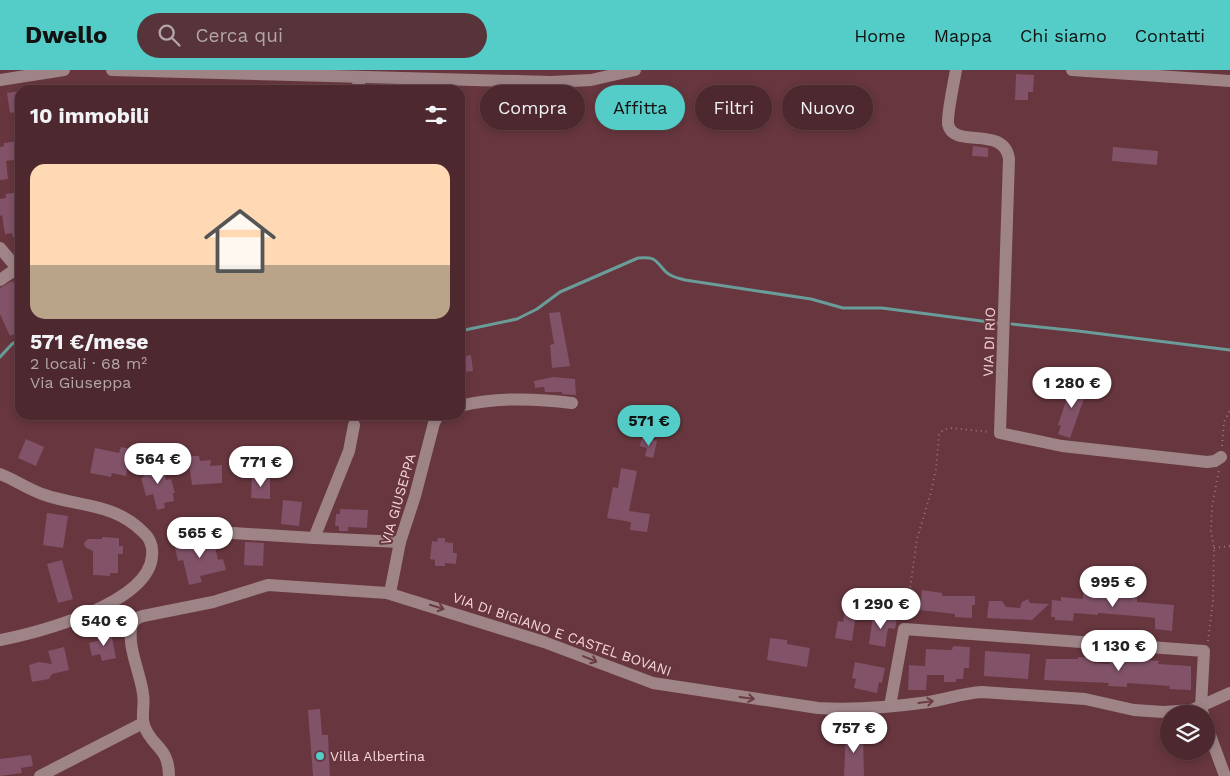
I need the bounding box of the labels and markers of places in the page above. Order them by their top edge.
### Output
pin: 1 280 € [1026,366,1118,409]
pin: 571 € [614,404,684,447]
pin: 564 € [123,442,193,485]
pin: 771 € [226,446,296,488]
pin: 565 € [165,516,235,559]
pin: 995 € [1078,566,1148,608]
pin: 1 290 € [835,588,927,630]
pin: 540 € [69,604,139,647]
pin: 1 130 € [1073,630,1165,672]
pin: 757 € [819,712,889,754]
place label: Villa Albertina [330,748,425,764]
marker: Villa Albertina [314,750,326,762]

